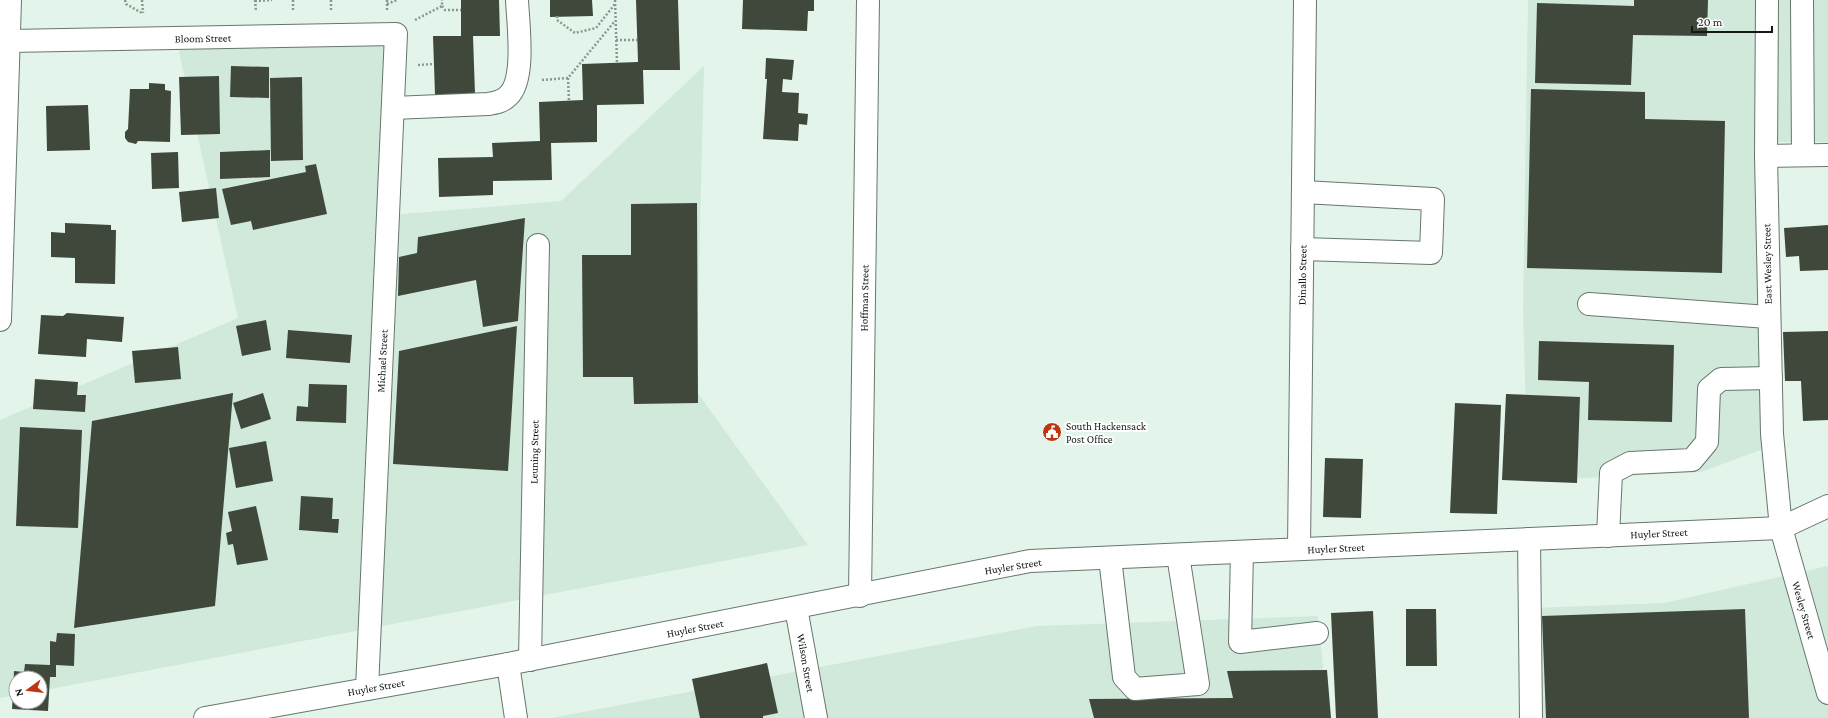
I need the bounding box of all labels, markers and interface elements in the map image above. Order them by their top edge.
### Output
scale bar [1692,8,1772,34]
text: 20 m [1698,15,1723,29]
street label: Bloom Street [175,32,232,44]
street label: East Wesley Street [1760,223,1775,304]
street label: Dinallo Street [1295,244,1309,305]
street label: Hoffman Street [857,264,871,332]
street label: Michael Street [374,329,390,393]
street label: Leuning Street [527,420,542,484]
place label: South Hackensack Post Office [1066,420,1147,445]
public building icon: South Hackensack Post Office [1041,421,1063,443]
street label: Huyler Street [1630,525,1688,541]
street label: Huyler Street [1307,540,1365,556]
street label: Huyler Street [984,556,1043,577]
street label: Wesley Street [1789,580,1818,641]
street label: Huyler Street [666,617,725,640]
street label: Wilson Street [795,633,817,694]
north arrow [8,670,48,710]
street label: Huyler Street [347,676,406,699]
text: N [11,687,25,698]

